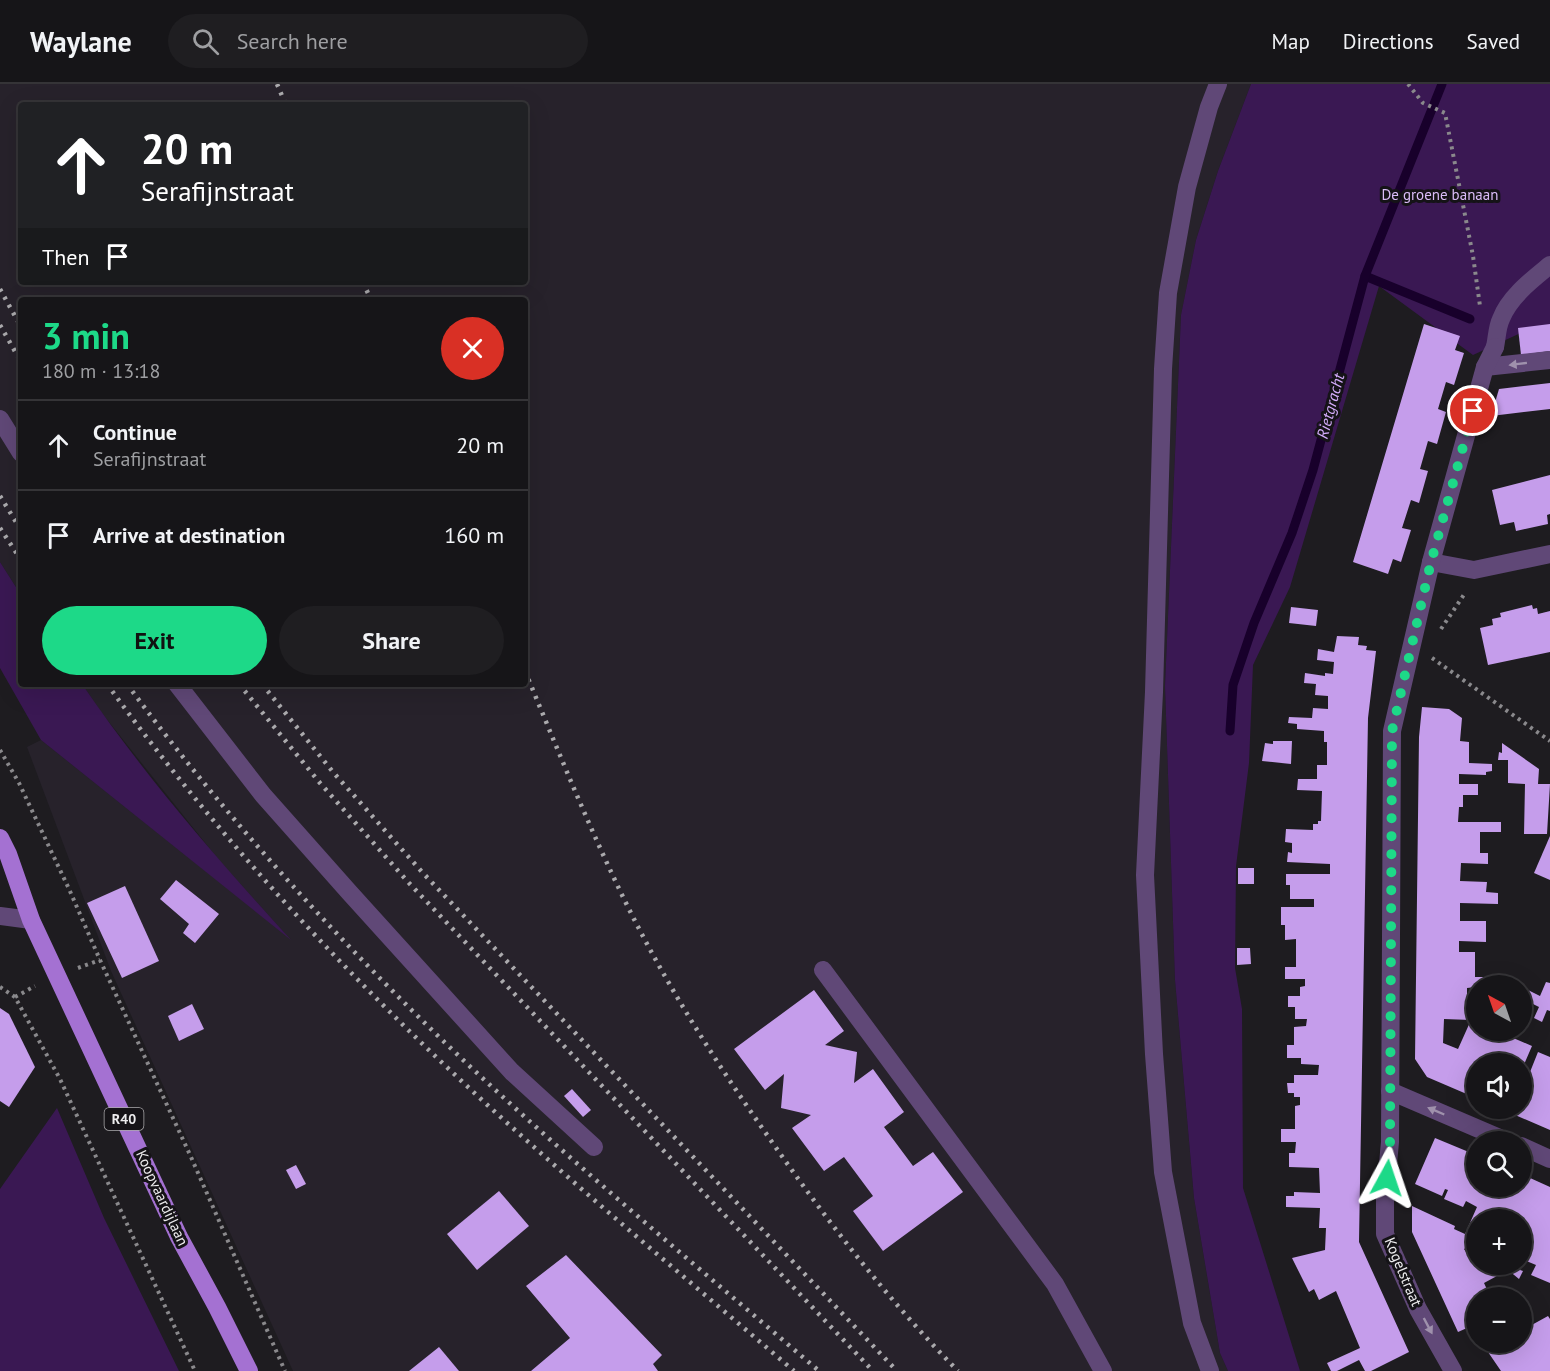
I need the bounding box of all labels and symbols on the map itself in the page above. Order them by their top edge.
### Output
park label: De groene banaan [1382,185,1498,204]
one-way arrow [1508,359,1527,368]
water label: Rietgracht [1312,370,1349,441]
pin [1447,385,1498,436]
north arrow [1466,975,1532,1041]
one-way arrow [1427,1105,1445,1115]
road number: R40 [104,1108,144,1130]
position arrow [1355,1146,1419,1210]
street label: Koopvaardijlaan [132,1147,193,1249]
street label: Kogelstraat [1380,1234,1426,1309]
one-way arrow [1422,1317,1432,1335]

